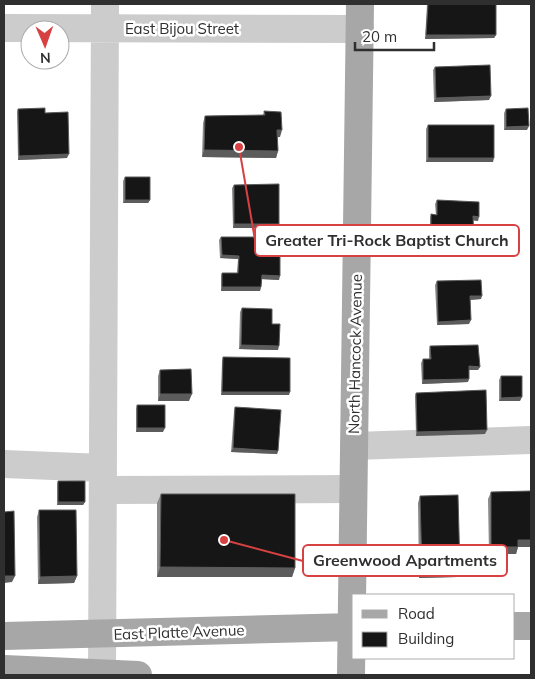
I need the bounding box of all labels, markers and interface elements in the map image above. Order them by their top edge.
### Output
street label: East Bijou Street [125,19,239,38]
north arrow [20,20,70,70]
scale bar [355,20,434,52]
text: 20 m [362,27,397,46]
text: N [40,49,51,67]
callout: Greater Tri-Rock Baptist Church [255,225,519,256]
text: Greater Tri-Rock Baptist Church [265,230,509,250]
street label: North Hancock Avenue [344,274,366,434]
callout: Greenwood Apartments [303,545,507,576]
text: Greenwood Apartments [313,550,497,570]
legend [352,594,515,659]
text: Road [398,604,435,623]
street label: East Platte Avenue [113,620,245,644]
text: Building [398,629,454,648]

